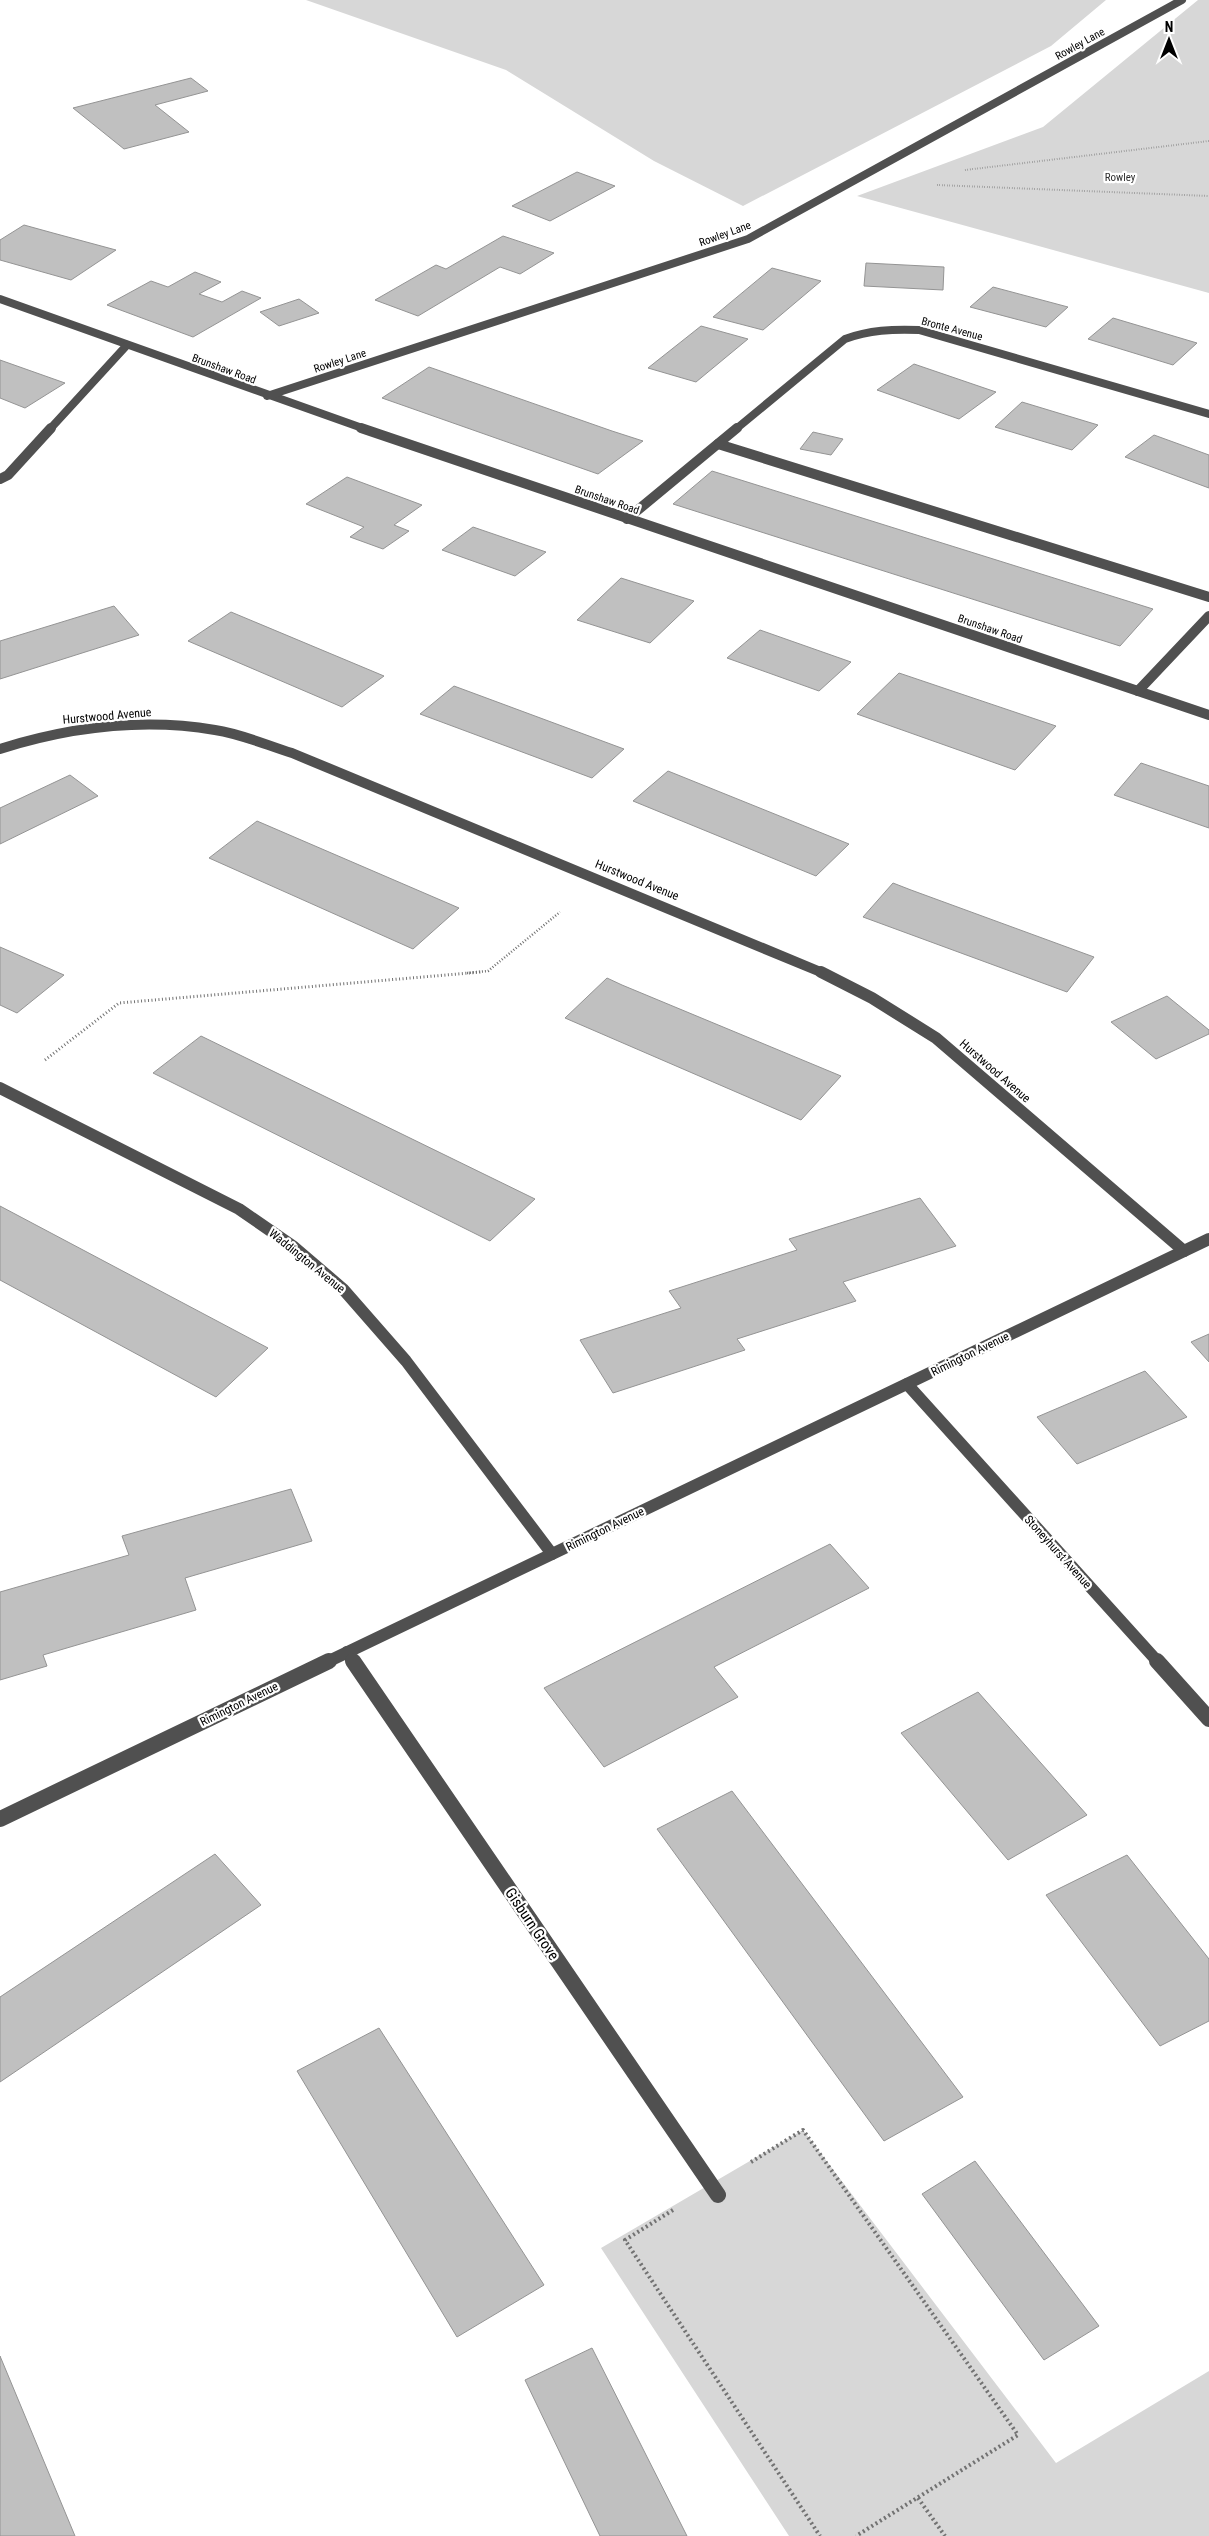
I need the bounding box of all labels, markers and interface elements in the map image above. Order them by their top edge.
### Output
north arrow [1144,15,1194,65]
text: N [1165,19,1173,35]
street label: Rowley Lane [1053,25,1107,63]
park label: Rowley [1105,171,1136,184]
street label: Rowley Lane [697,219,753,249]
street label: Bronte Avenue [920,315,984,343]
street label: Rowley Lane [312,346,368,376]
street label: Brunshaw Road [190,351,258,387]
street label: Brunshaw Road [573,483,641,517]
street label: Brunshaw Road [956,612,1024,646]
street label: Hurstwood Avenue [62,705,152,727]
street label: Hurstwood Avenue [593,857,681,903]
street label: Hurstwood Avenue [957,1037,1033,1106]
street label: Waddington Avenue [266,1226,348,1296]
street label: Rimington Avenue [929,1329,1012,1379]
street label: Rimington Avenue [564,1504,647,1554]
street label: Stoneyhurst Avenue [1021,1513,1095,1592]
street label: Rimington Avenue [198,1679,281,1729]
street label: Gisburn Grove [501,1885,563,1963]

